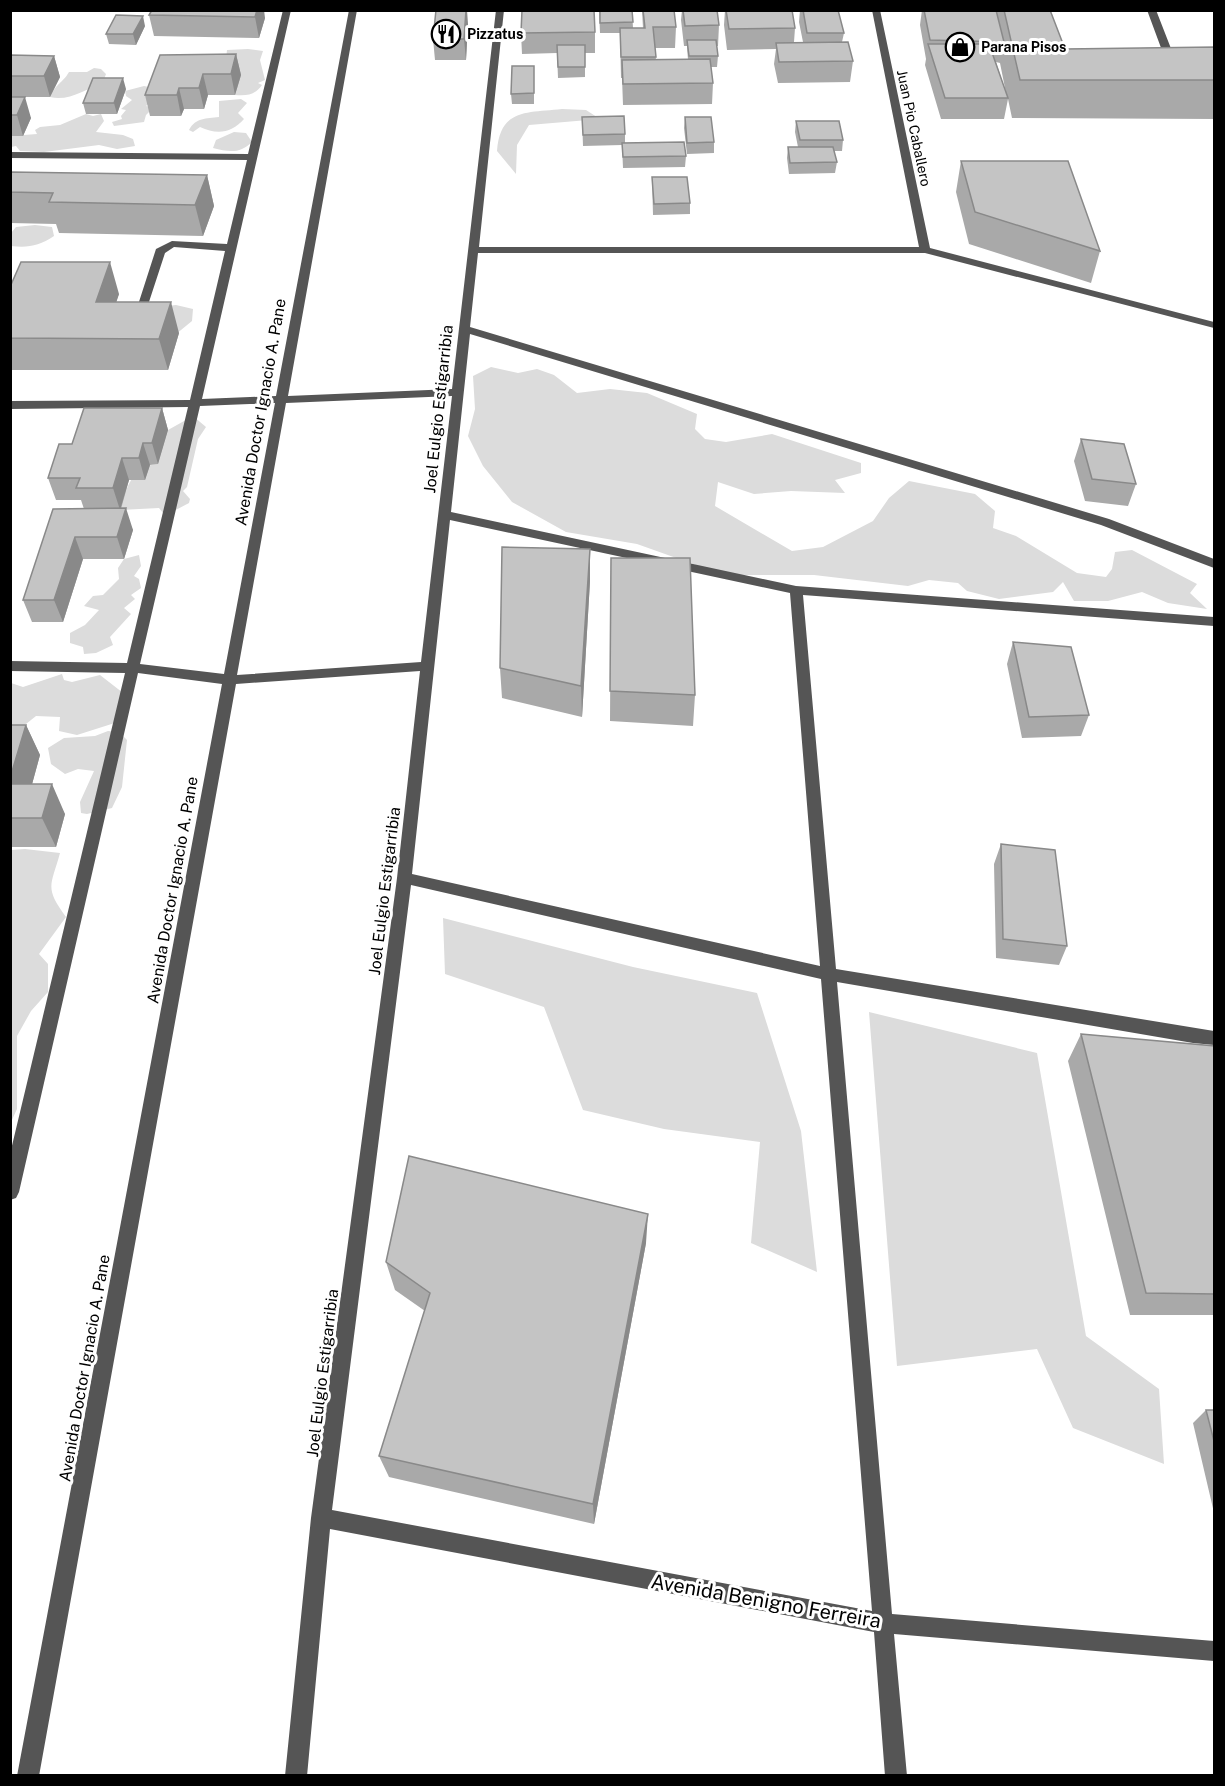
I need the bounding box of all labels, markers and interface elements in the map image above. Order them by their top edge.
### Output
restaurant icon: Pizzatus [430,18,462,50]
place label: Pizzatus [467,26,523,42]
shop icon: Parana Pisos [944,31,976,63]
place label: Parana Pisos [981,39,1066,55]
street label: Juan Pio Caballero [894,68,934,188]
street label: Avenida Doctor Ignacio A. Pane [231,297,290,527]
street label: Joel Eulgio Estigarribia [420,324,457,494]
street label: Avenida Doctor Ignacio A. Pane [143,775,202,1005]
street label: Joel Eulgio Estigarribia [365,806,404,976]
street label: Avenida Doctor Ignacio A. Pane [55,1253,114,1483]
street label: Joel Eulgio Estigarribia [303,1288,342,1458]
street label: Avenida Benigno Ferreira [649,1569,883,1633]

